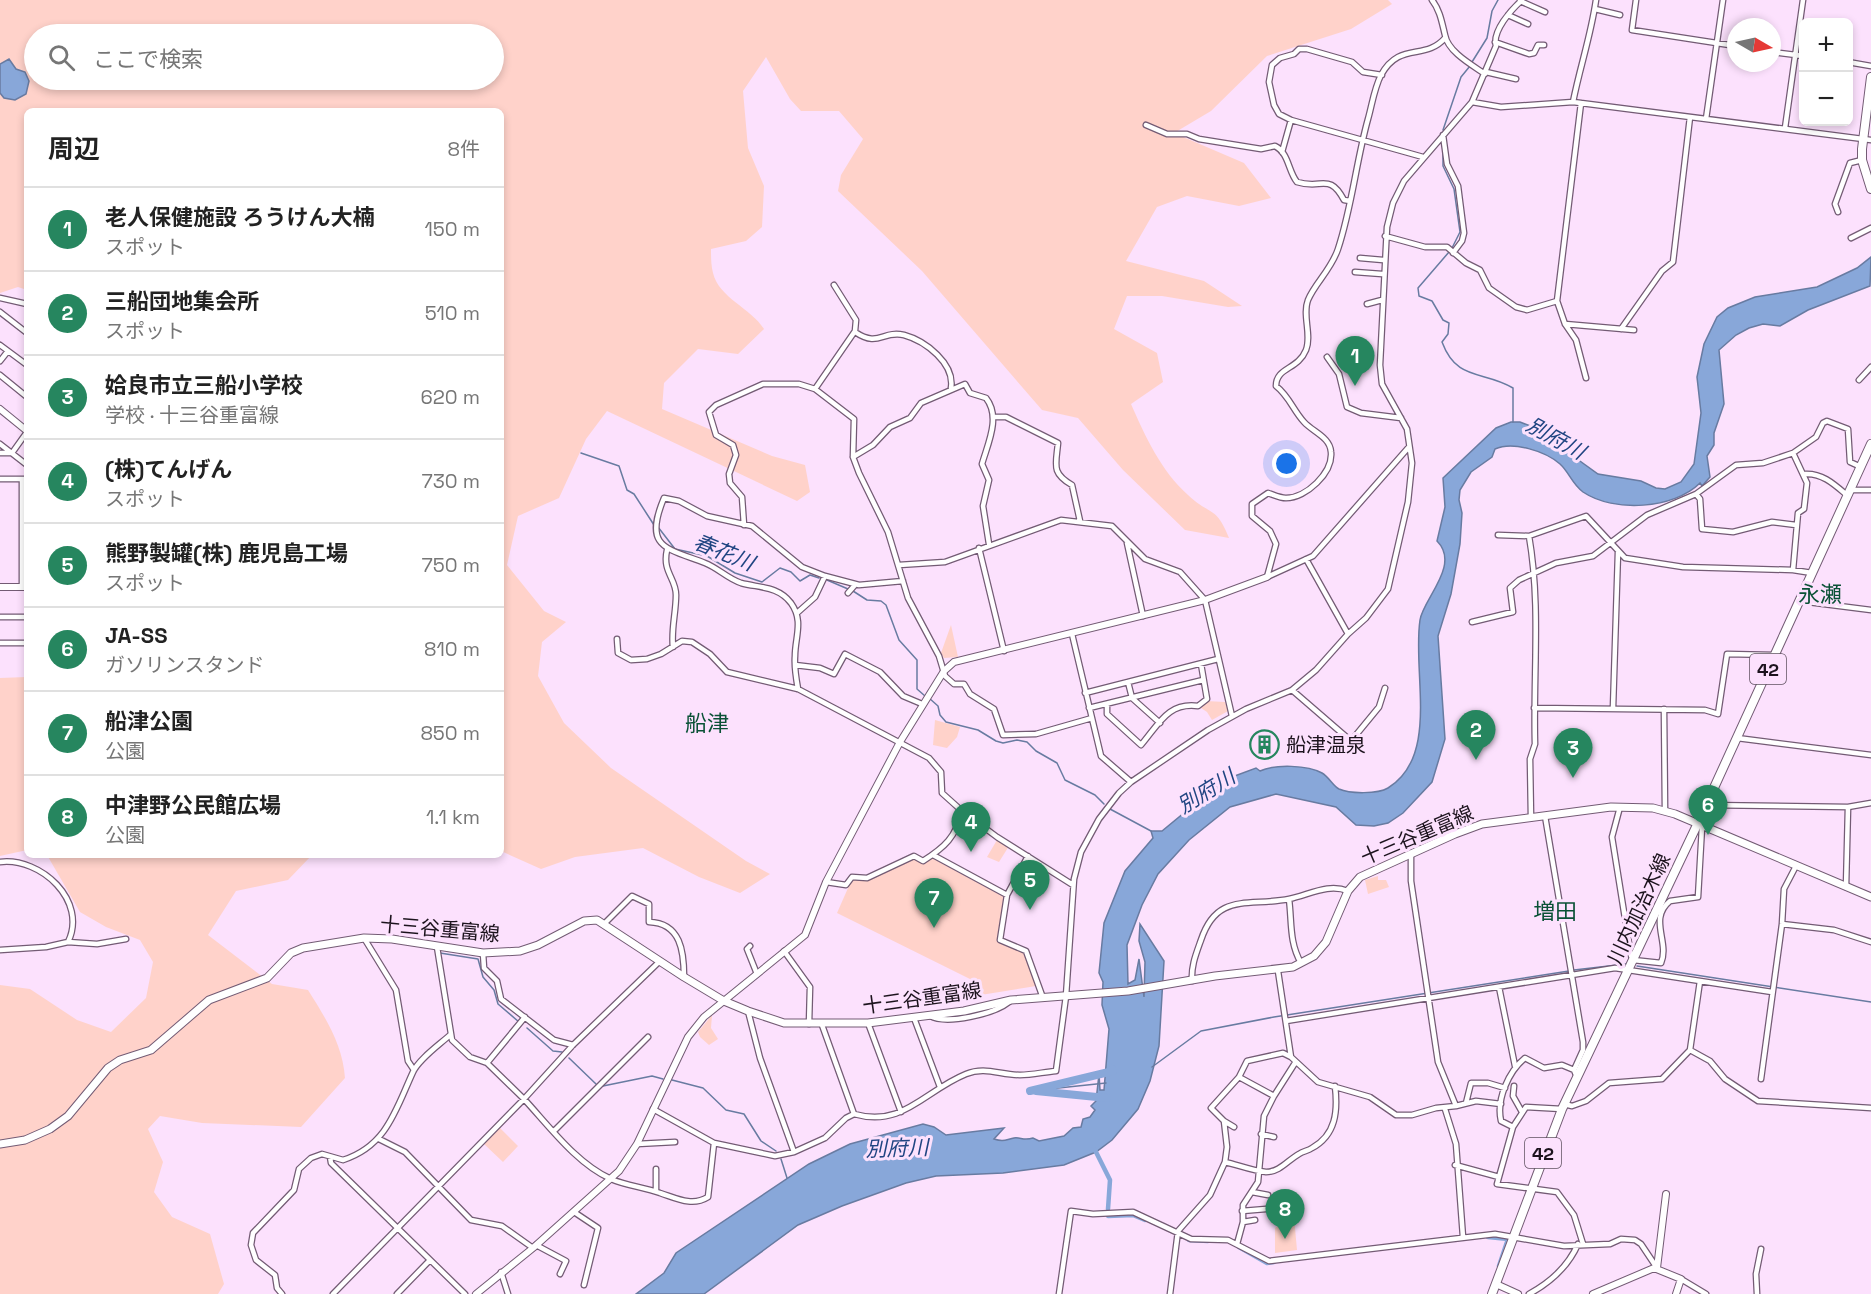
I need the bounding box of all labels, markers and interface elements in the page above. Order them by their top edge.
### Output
north arrow [1727,18,1781,72]
map controls [1799,18,1853,126]
button: + [1799,18,1853,72]
search box [24,24,504,90]
icon: search [45,41,78,74]
text: ここで検索 [93,45,203,73]
button: − [1799,72,1853,126]
text: 周辺 [48,132,100,166]
text: 8件 [448,136,480,162]
text: 老人保健施設 ろうけん大楠 [105,203,375,231]
text: 1 [63,216,72,242]
text: 150 m [425,216,480,242]
text: スポット [105,234,185,260]
text: 三船団地集会所 [105,287,259,315]
text: 2 [62,300,73,326]
text: 510 m [425,300,480,326]
text: スポット [105,318,185,344]
pin: 1 [1336,336,1374,386]
text: 姶良市立三船小学校 [105,371,303,399]
text: 3 [61,384,74,410]
text: 620 m [421,384,480,410]
text: 学校 · 十三谷重富線 [105,402,279,428]
water label: 別府川 [1522,411,1592,466]
your location [1272,449,1301,478]
text: (株)てんげん [105,455,232,483]
text: 4 [61,468,74,494]
text: 730 m [421,468,480,494]
text: スポット [105,486,185,512]
water label: 春花川 [690,528,760,577]
text: 熊野製罐(株) 鹿児島工場 [105,539,348,567]
text: 5 [62,552,74,578]
text: 750 m [422,552,480,578]
text: スポット [105,570,185,596]
district label: 永瀬 [1798,580,1842,608]
text: JA-SS [105,621,168,649]
text: 6 [61,636,74,662]
text: 810 m [424,636,480,662]
text: ガソリンスタンド [105,652,265,678]
road number: 42 [1750,654,1786,684]
text: 船津公園 [105,707,193,735]
district label: 船津 [685,709,729,737]
pin: 2 [1456,710,1496,760]
text: 7 [62,720,73,746]
text: 850 m [420,720,480,746]
pin: 3 [1554,728,1592,778]
building icon: 船津温泉 [1249,729,1281,761]
place label: 船津温泉 [1286,732,1366,758]
text: 公園 [105,738,145,764]
water label: 別府川 [1172,762,1242,819]
pin: 6 [1688,786,1728,835]
text: 中津野公民館広場 [105,791,281,819]
street label: 十三谷重富線 [1357,800,1477,870]
pin: 4 [952,802,990,852]
text: 8 [62,804,74,830]
text: 1.1 km [426,804,480,830]
text: 公園 [105,822,145,848]
street label: 川内加治木線 [1602,849,1676,969]
pin: 5 [1010,860,1050,910]
pin: 7 [914,878,954,928]
district label: 増田 [1533,897,1577,925]
street label: 十三谷重富線 [379,911,501,947]
street label: 十三谷重富線 [861,977,983,1019]
water label: 別府川 [865,1133,931,1163]
road number: 42 [1525,1138,1561,1168]
pin: 8 [1266,1190,1304,1239]

